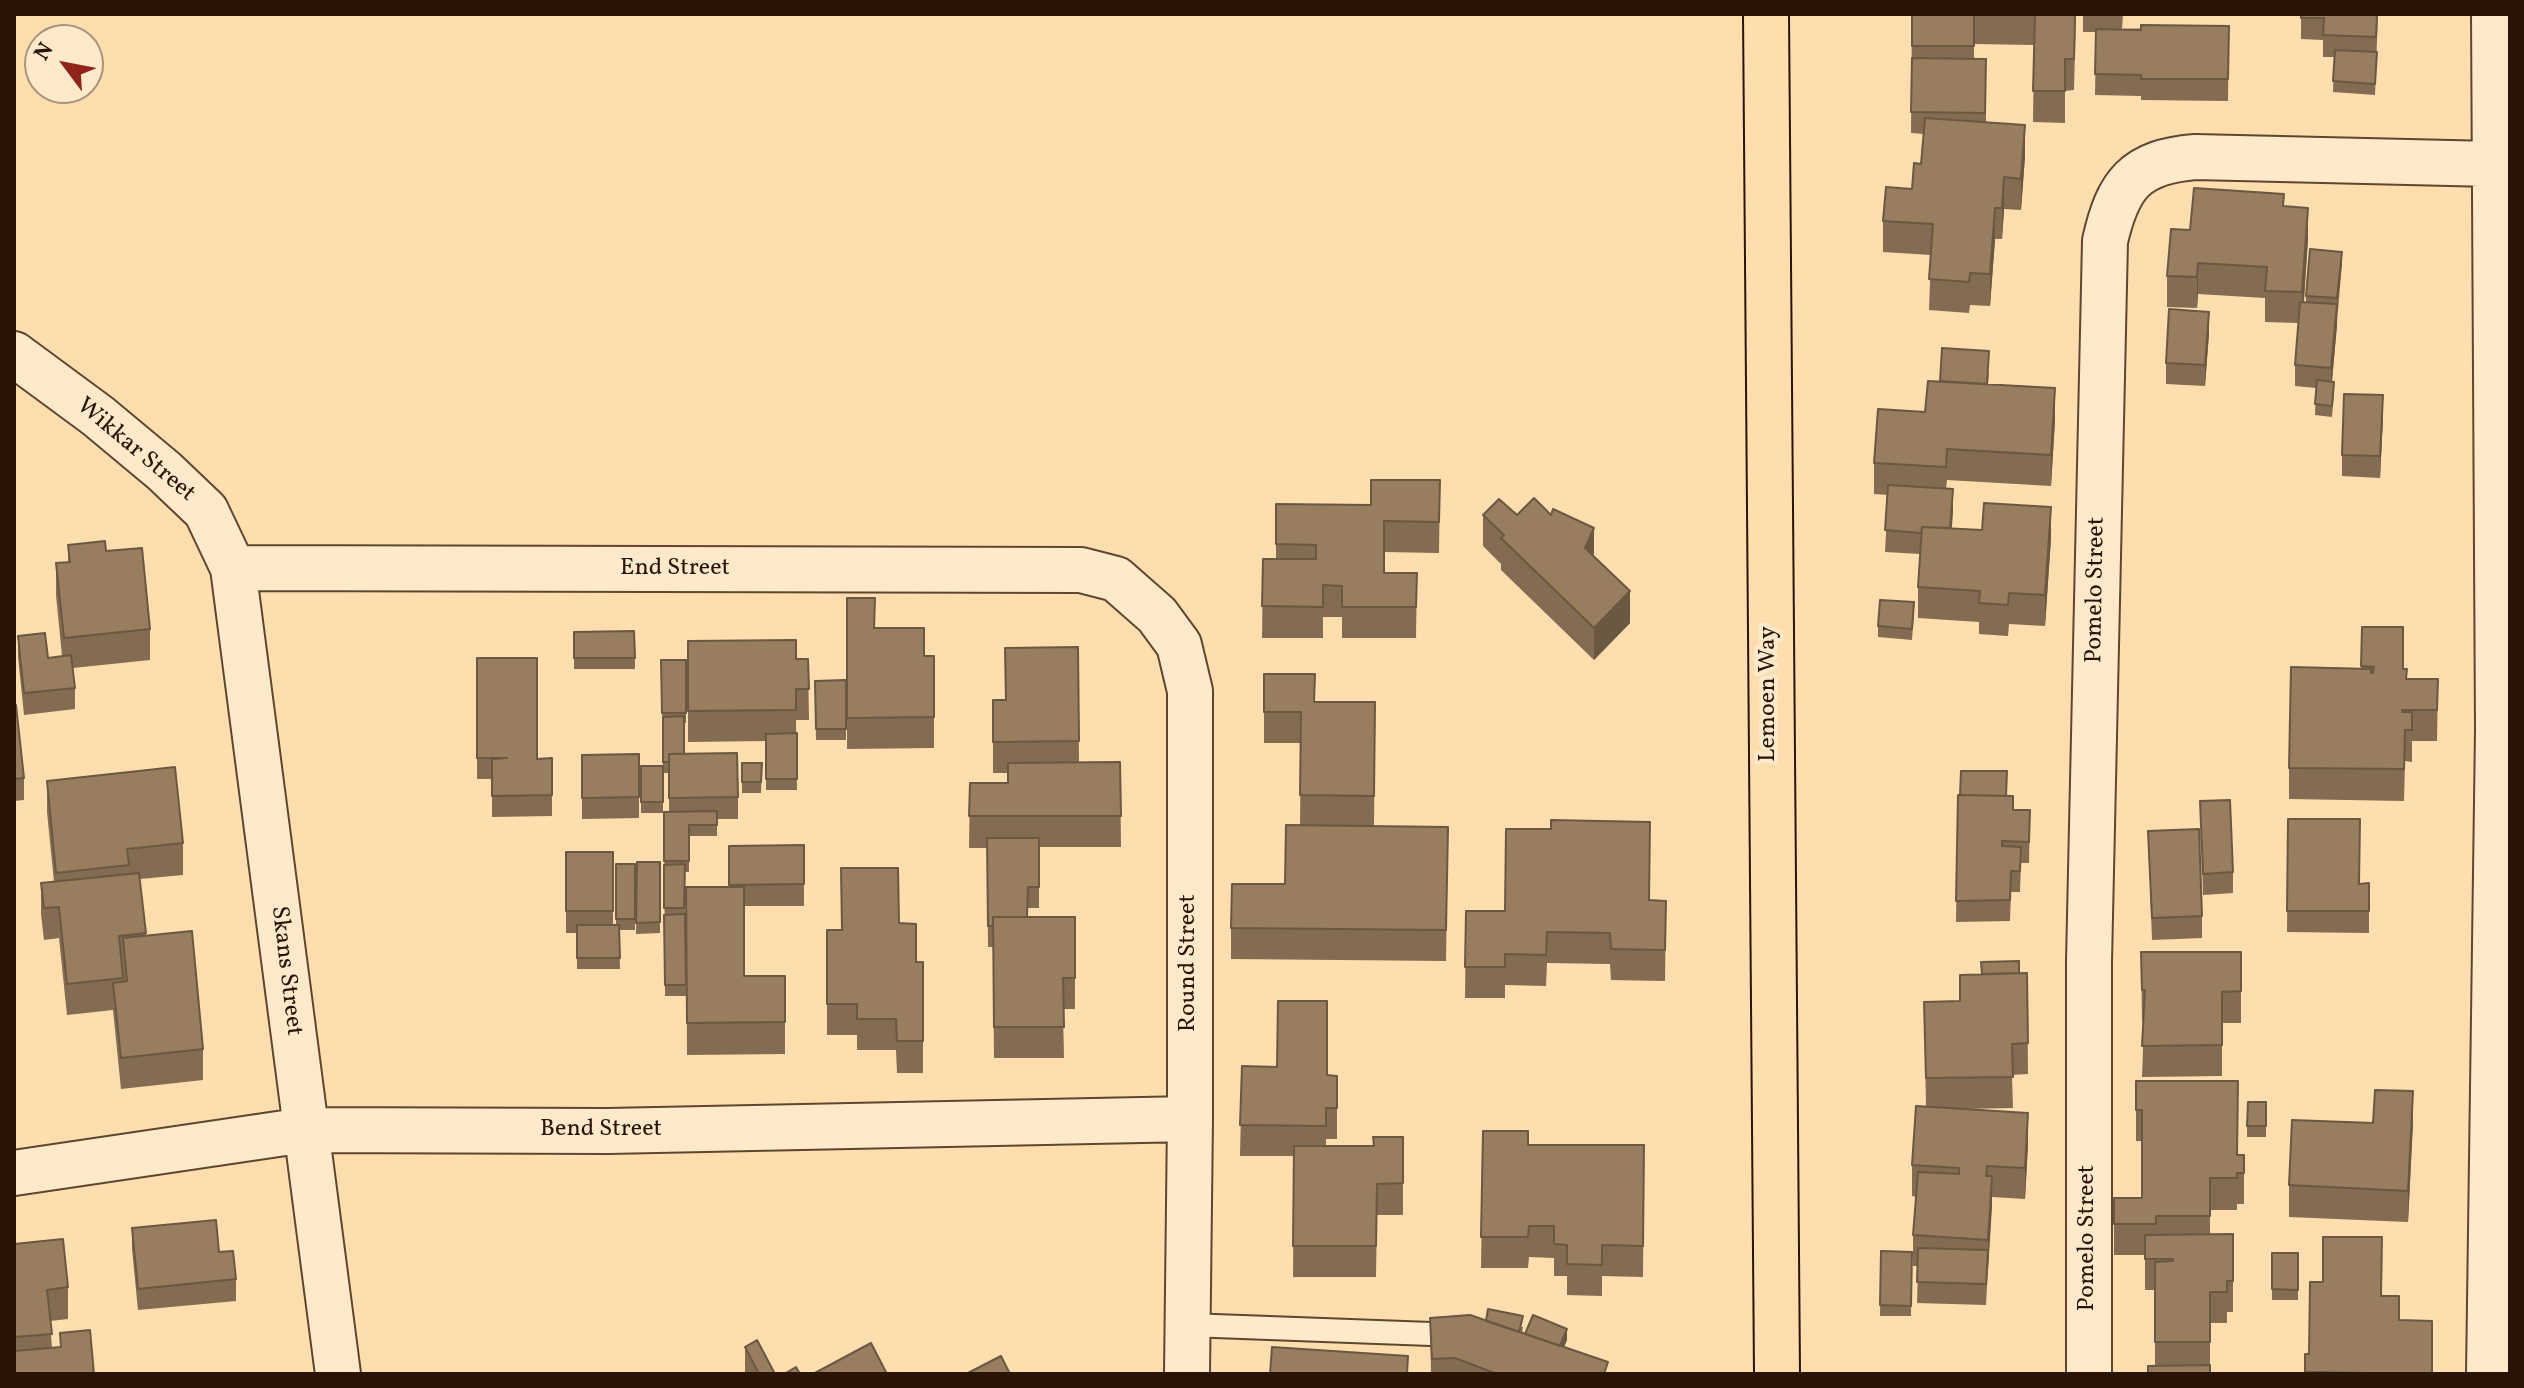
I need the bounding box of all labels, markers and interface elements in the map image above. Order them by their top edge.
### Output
north arrow [24,24,104,104]
text: N [28,37,62,67]
street label: Wikkar Street [70,393,200,509]
street label: Pomelo Street [2081,517,2113,663]
street label: End Street [620,556,730,584]
street label: Lemoen Way [1756,626,1784,762]
street label: Round Street [1176,894,1204,1032]
street label: Skans Street [263,904,307,1038]
street label: Bend Street [540,1117,662,1145]
street label: Pomelo Street [2075,1165,2103,1311]

